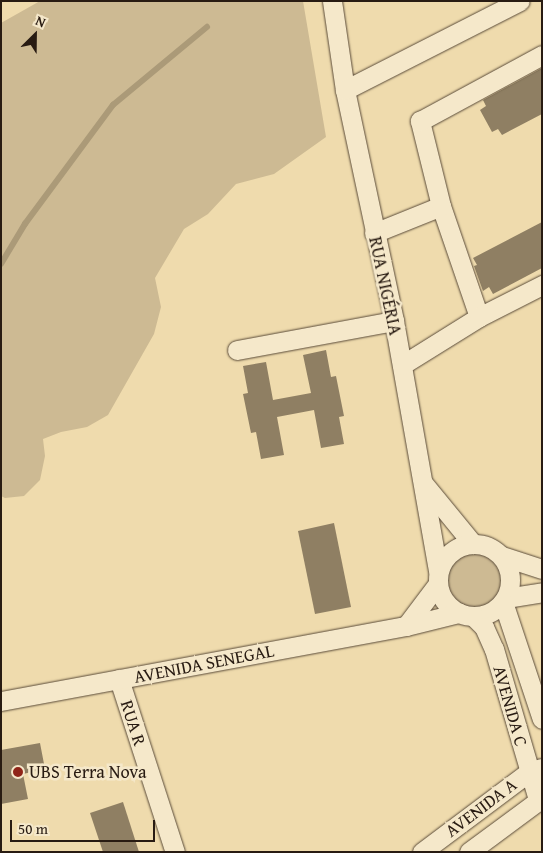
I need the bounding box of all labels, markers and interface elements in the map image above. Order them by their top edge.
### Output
north arrow [10,10,60,60]
text: N [33,10,49,32]
street label: RUA NIGÉRIA [364,235,406,337]
street label: AVENIDA SENEGAL [132,640,276,688]
street label: AVENIDA C [488,663,532,749]
street label: RUA R [116,698,150,748]
place label: UBS Terra Nova [29,761,146,783]
marker: UBS Terra Nova [11,765,25,779]
street label: AVENIDA A [441,774,521,842]
scale bar [12,810,158,842]
text: 50 m [18,818,48,839]

